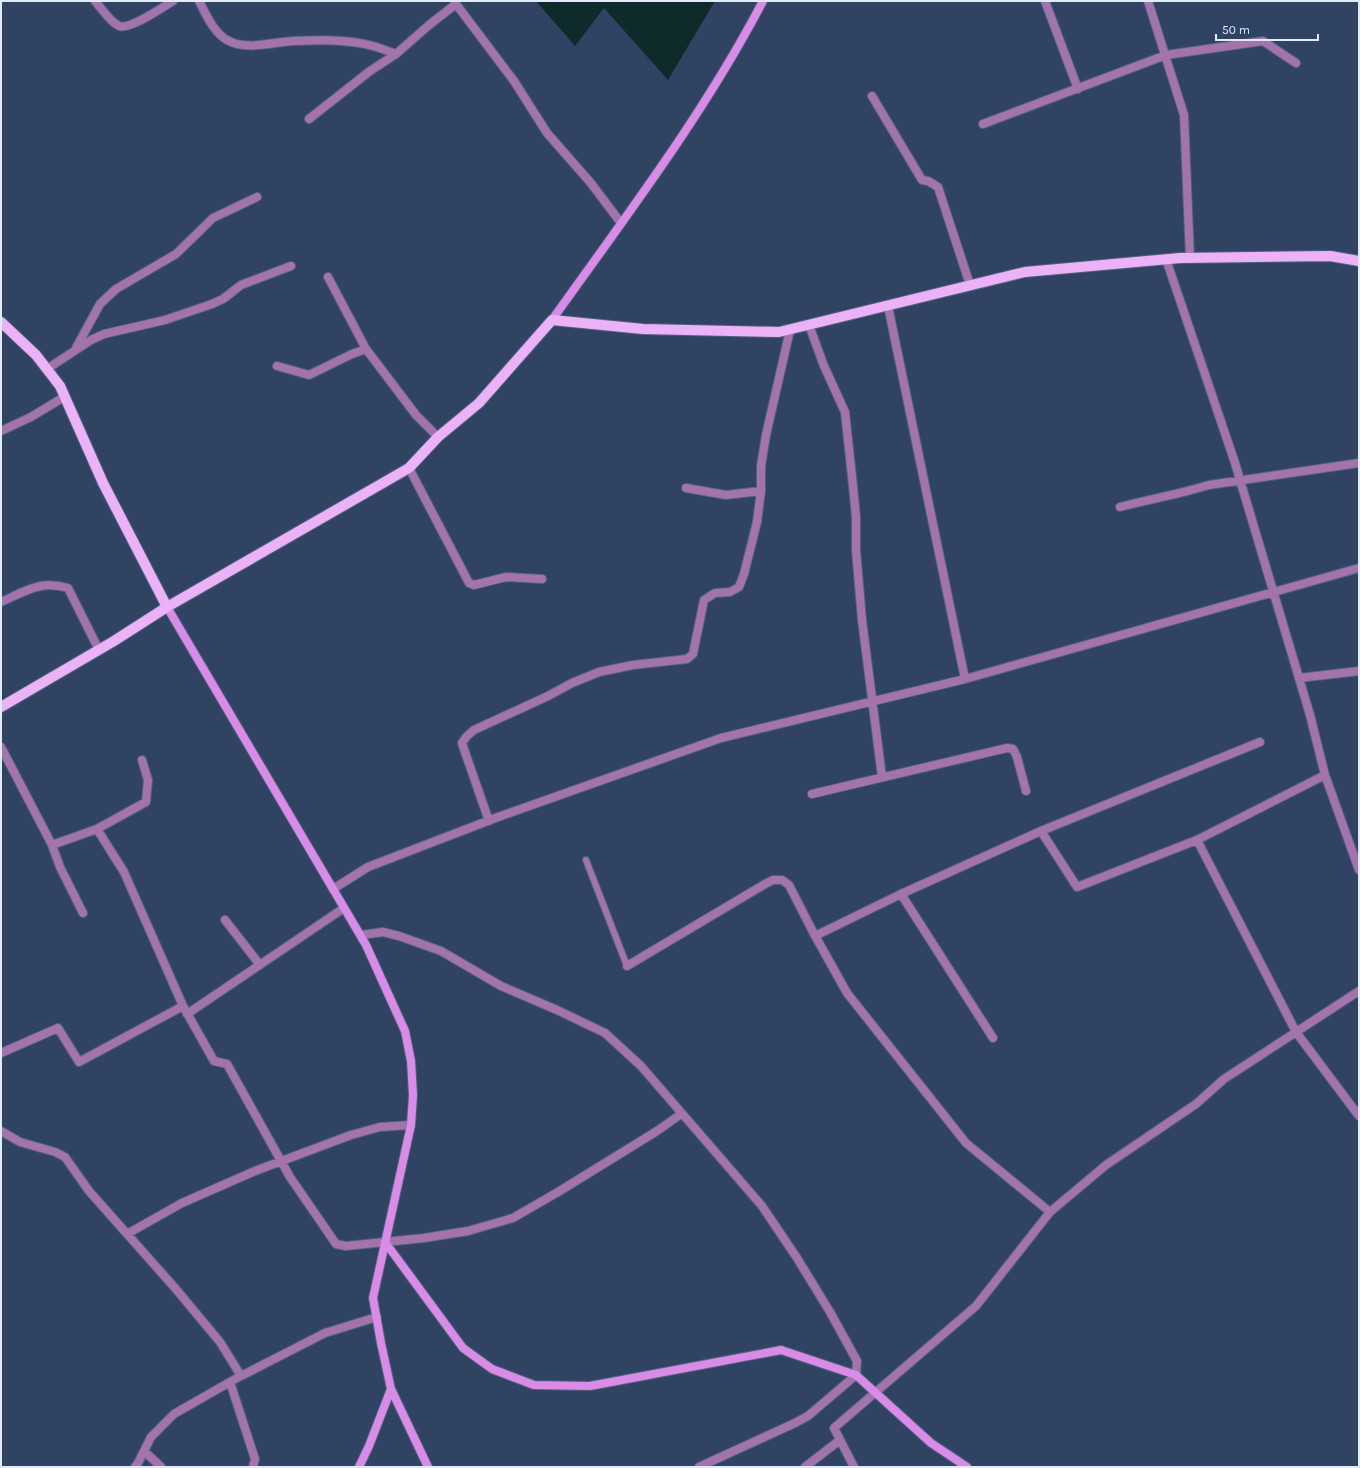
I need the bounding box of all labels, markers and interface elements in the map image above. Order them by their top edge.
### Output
scale bar [1216,16,1318,42]
text: 50 m [1222,23,1250,37]

